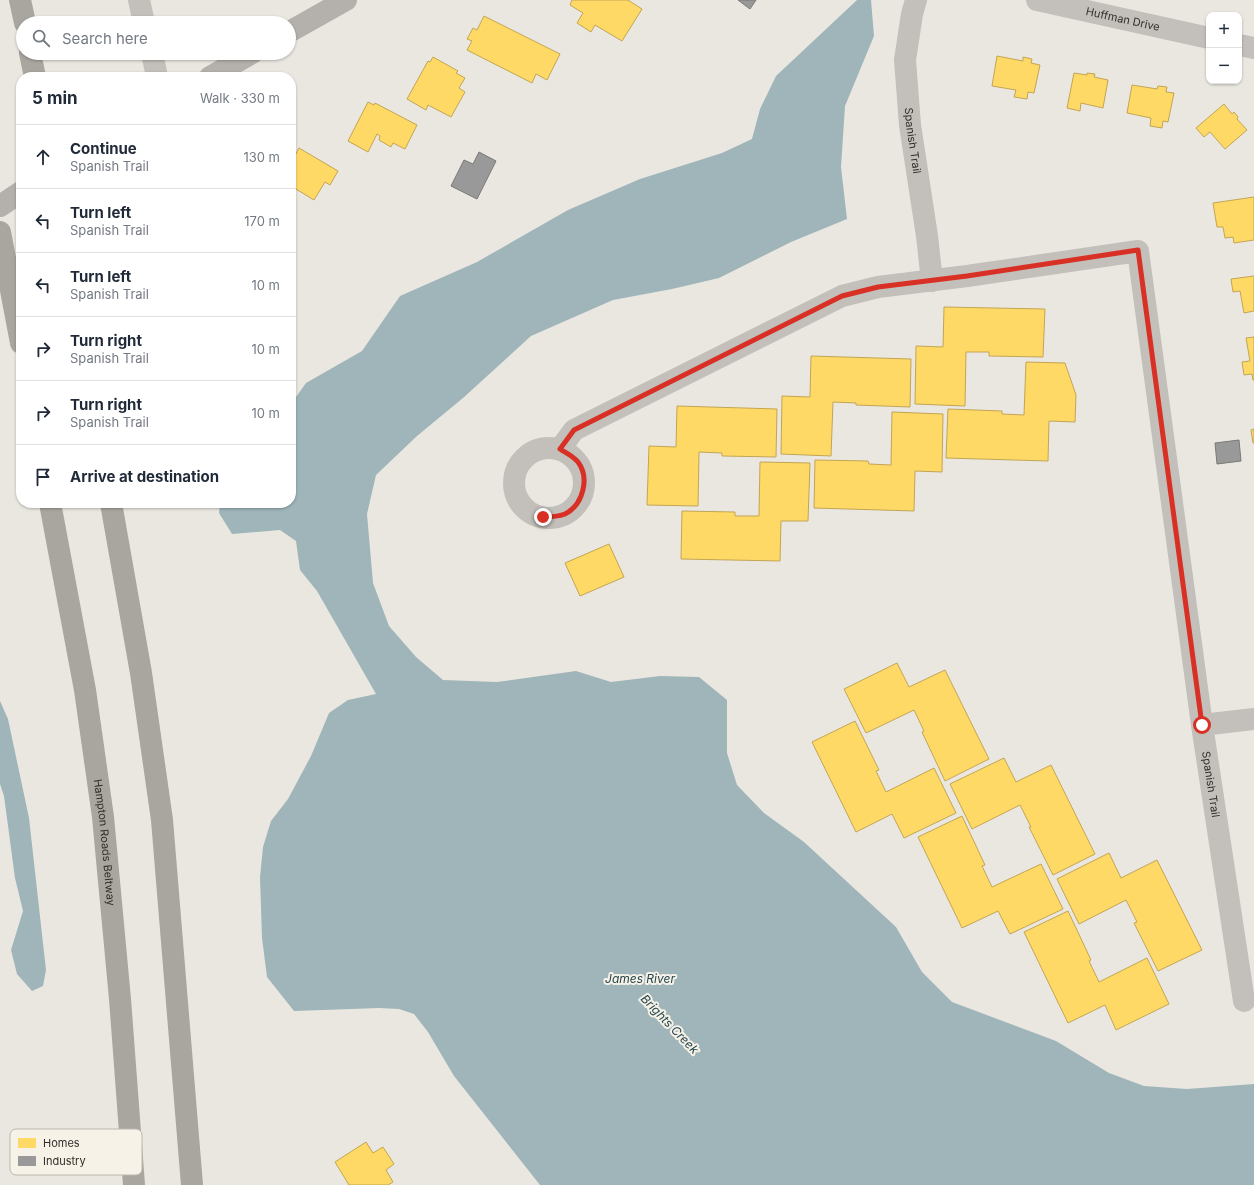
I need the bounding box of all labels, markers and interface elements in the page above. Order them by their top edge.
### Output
street label: Huffman Drive [1085,4,1161,34]
map controls [1206,12,1242,84]
button: + [1206,12,1242,48]
search box [16,16,296,60]
icon: search [30,27,52,49]
text: Search here [62,29,148,48]
button: − [1206,48,1242,84]
text: 5 min [32,88,78,108]
text: Walk · 330 m [200,90,280,106]
street label: Spanish Trail [902,107,924,175]
text: Continue [70,139,137,158]
icon: ahead [32,146,54,168]
text: 130 m [243,149,280,165]
text: Spanish Trail [70,158,149,174]
text: Turn left [70,203,131,222]
icon: left [32,210,54,232]
text: 170 m [244,213,280,229]
text: Spanish Trail [70,222,149,238]
text: Turn left [70,267,131,286]
icon: left [32,274,54,296]
text: 10 m [251,277,280,293]
text: Spanish Trail [70,286,149,302]
text: Turn right [70,331,142,350]
icon: right [32,338,54,360]
text: 10 m [251,341,280,357]
text: Spanish Trail [70,350,149,366]
text: Turn right [70,395,142,414]
icon: right [32,402,54,424]
text: 10 m [251,405,280,421]
text: Spanish Trail [70,414,149,430]
icon: arrive [32,466,54,488]
text: Arrive at destination [70,467,219,486]
route end [534,508,552,526]
route start [1193,716,1211,734]
street label: Spanish Trail [1199,750,1223,818]
street label: Hampton Roads Beltway [91,778,118,906]
water label: James River [605,971,675,986]
water label: Brights Creek [638,991,702,1057]
legend [10,1129,142,1175]
text: Homes [43,1136,80,1150]
text: Industry [43,1154,86,1168]

